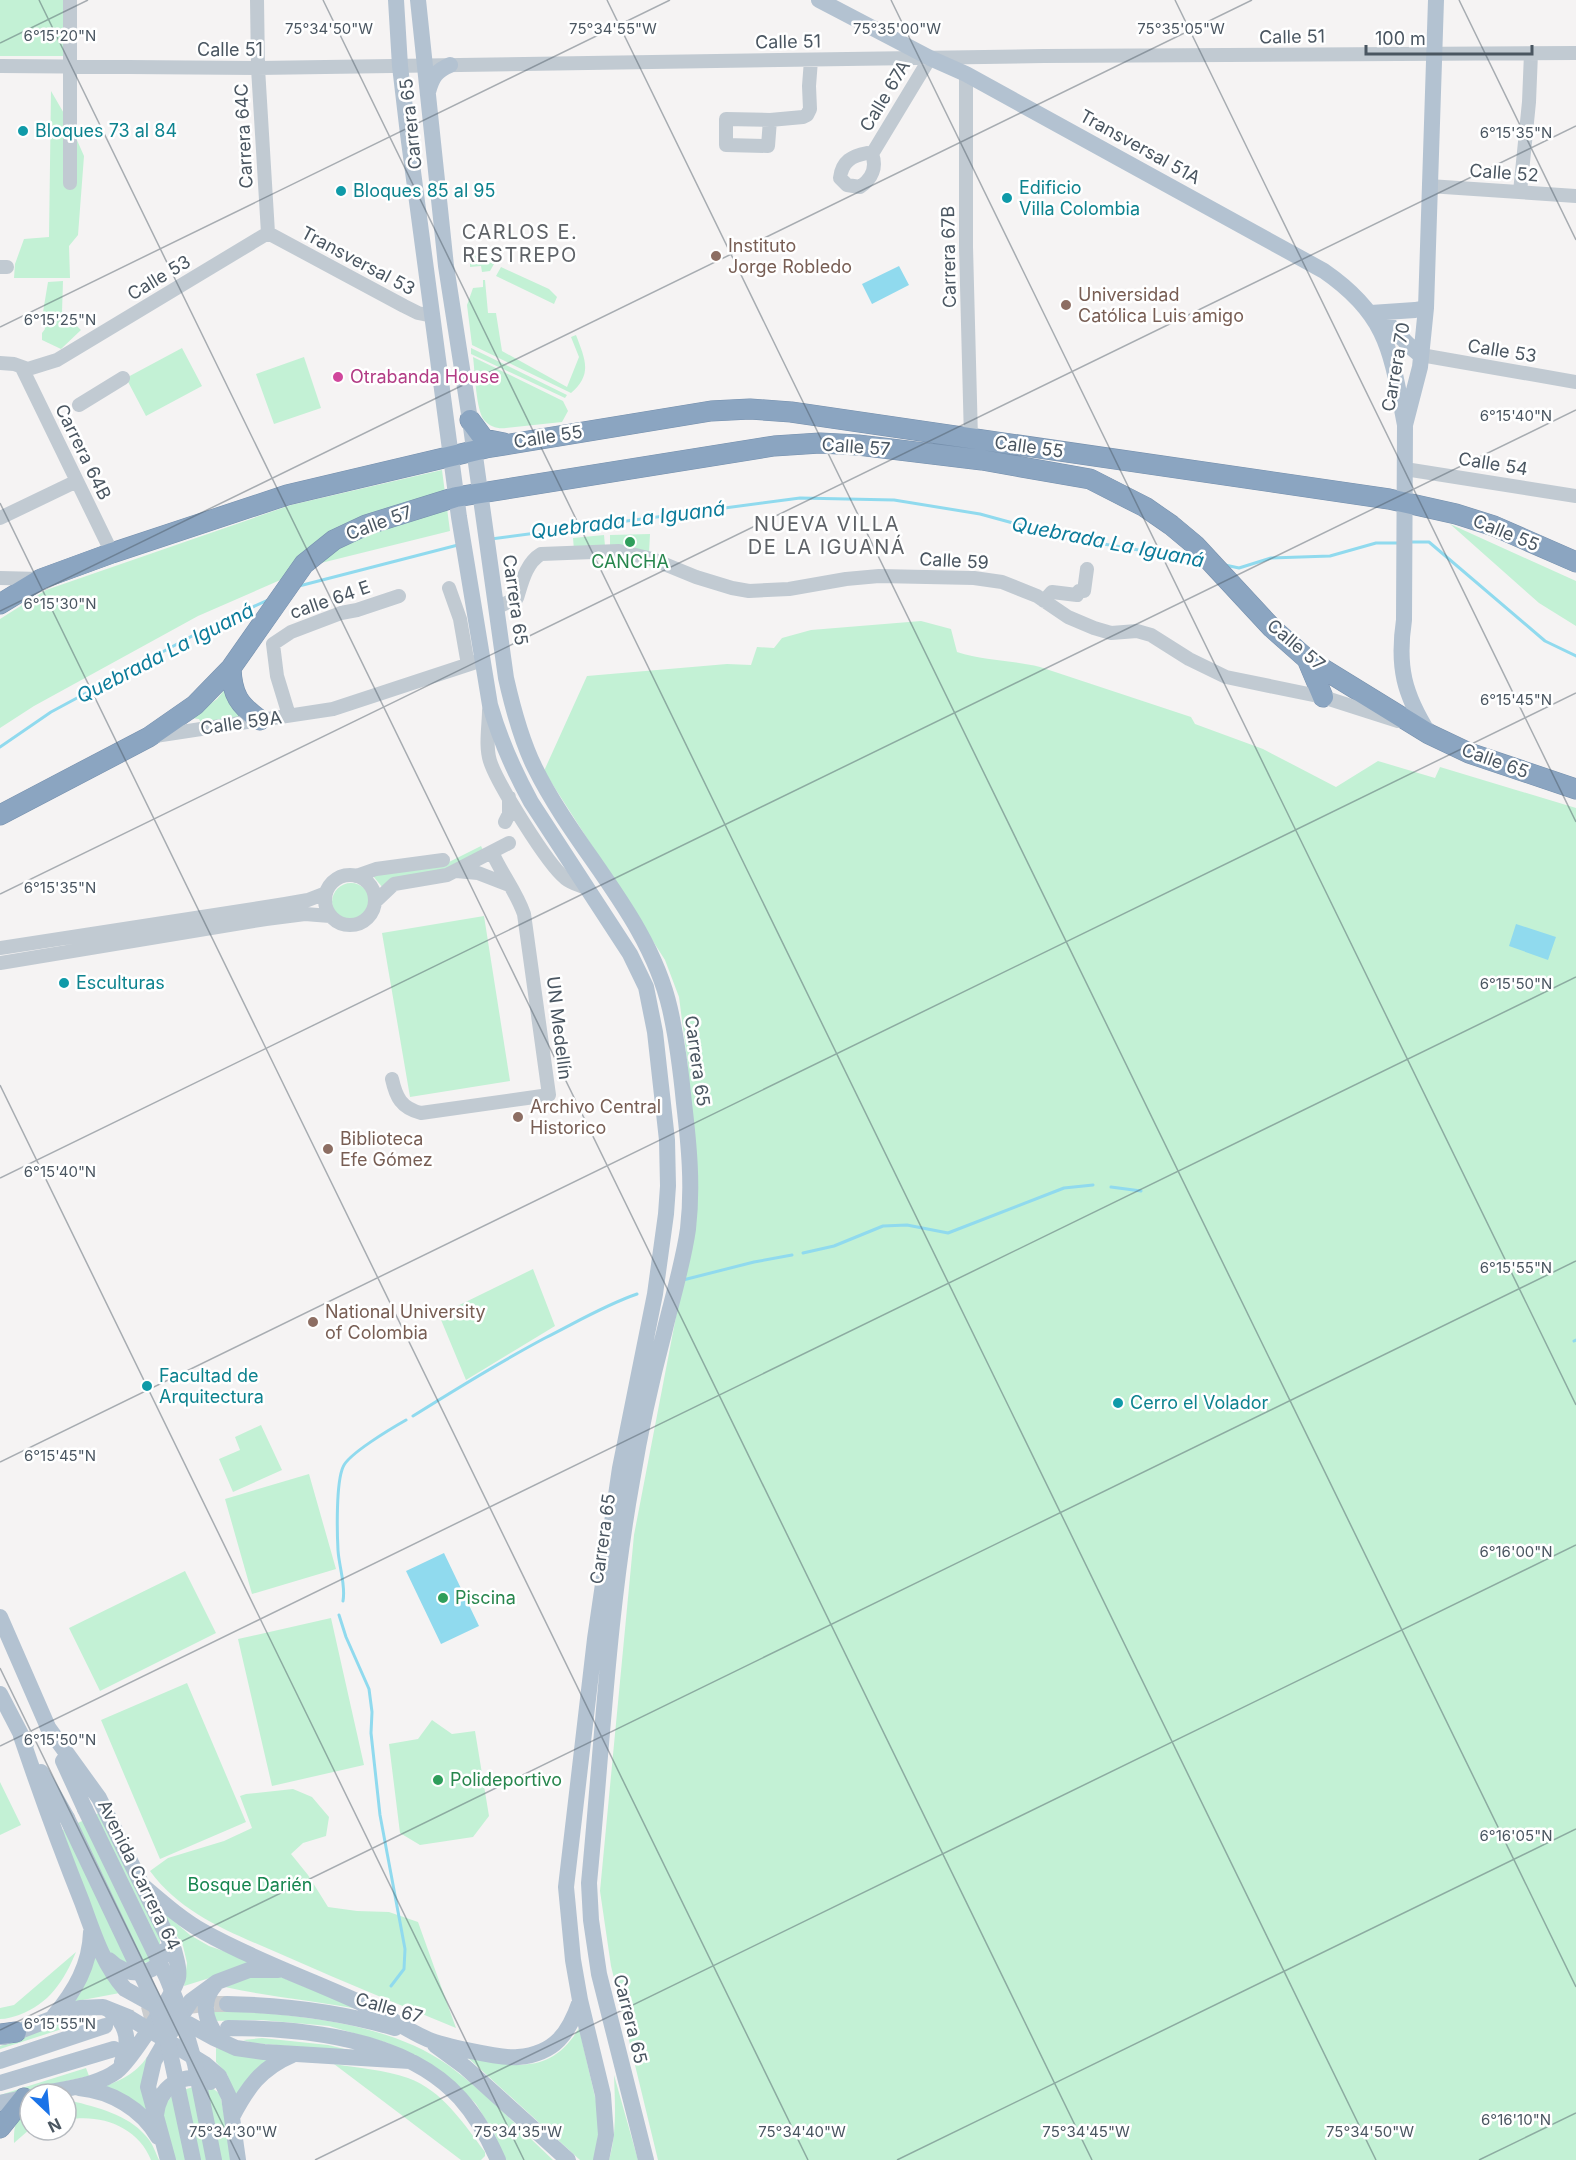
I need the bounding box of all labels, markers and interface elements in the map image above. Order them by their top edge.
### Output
scale bar [1366,18,1532,56]
text: 75°34'50"W [285,19,373,38]
text: 75°34'55"W [569,19,657,38]
text: 75°35'00"W [853,19,941,38]
text: 75°35'05"W [1137,19,1225,38]
street label: Calle 51 [1259,25,1325,48]
text: 6°15'20"N [24,26,96,45]
text: 100 m [1375,28,1426,49]
street label: Calle 51 [755,30,821,53]
street label: Calle 51 [197,39,263,60]
street label: Calle 67A [855,56,914,135]
street label: Carrera 65 [395,78,426,171]
street label: Carrera 64C [230,83,257,189]
street label: Transversal 51A [1076,105,1204,188]
place label: Bloques 73 al 84 [35,120,177,141]
text: 6°15'35"N [1480,123,1552,142]
marker: Bloques 73 al 84 [16,124,30,138]
street label: Calle 52 [1469,160,1539,185]
place label: Edificio Villa Colombia [1019,177,1140,219]
place label: Bloques 85 al 95 [353,180,495,201]
marker: Bloques 85 al 95 [334,184,348,198]
marker: Edificio Villa Colombia [1000,191,1014,205]
street label: Carrera 67B [937,206,960,308]
district label: CARLOS E. RESTREPO [462,220,578,267]
street label: Transversal 53 [298,222,419,299]
place label: Instituto Jorge Robledo [728,235,852,277]
marker: Instituto Jorge Robledo [709,249,723,263]
street label: Calle 53 [124,251,194,304]
place label: Universidad Católica Luis amigo [1078,284,1244,326]
marker: Universidad Católica Luis amigo [1059,298,1073,312]
text: 6°15'25"N [24,310,96,329]
street label: Carrera 70 [1377,321,1414,413]
street label: Calle 53 [1466,335,1538,366]
place label: Otrabanda House [350,366,499,387]
marker: Otrabanda House [331,370,345,384]
street label: Carrera 64B [51,401,116,503]
text: 6°15'40"N [1480,406,1552,425]
street label: Calle 55 [512,421,584,452]
street label: Calle 55 [993,431,1065,462]
street label: Calle 57 [821,434,891,459]
street label: Calle 54 [1457,448,1529,479]
water label: Quebrada La Iguaná [529,496,727,544]
street label: Calle 57 [343,501,415,544]
street label: Calle 55 [1470,510,1542,555]
district label: NUEVA VILLA DE LA IGUANÁ [748,512,906,559]
water label: Quebrada La Iguaná [1010,512,1206,572]
marker: CANCHA [623,535,637,549]
street label: Calle 59 [919,548,989,573]
place label: CANCHA [591,551,669,572]
street label: Carrera 65 [499,553,532,647]
street label: calle 64 E [287,576,373,623]
text: 6°15'30"N [24,594,96,613]
water label: Quebrada La Iguaná [72,598,258,708]
street label: Calle 57 [1263,615,1329,675]
text: 6°15'45"N [1480,690,1552,709]
street label: Calle 59A [199,706,283,739]
street label: Calle 65 [1459,739,1531,782]
text: 6°15'35"N [24,878,96,897]
place label: Esculturas [76,972,165,993]
text: 6°15'50"N [1480,974,1552,993]
street label: UN Medellín [543,975,576,1081]
marker: Esculturas [57,976,71,990]
street label: Carrera 65 [681,1014,714,1108]
place label: Archivo Central Historico [530,1096,661,1138]
marker: Archivo Central Historico [511,1110,525,1124]
place label: Biblioteca Efe Gómez [340,1128,433,1170]
marker: Biblioteca Efe Gómez [321,1142,335,1156]
text: 6°15'40"N [24,1162,96,1181]
text: 6°15'55"N [1480,1258,1552,1277]
place label: National University of Colombia [325,1301,486,1343]
marker: National University of Colombia [306,1315,320,1329]
place label: Facultad de Arquitectura [159,1365,264,1407]
marker: Facultad de Arquitectura [140,1379,154,1393]
place label: Cerro el Volador [1130,1392,1269,1413]
marker: Cerro el Volador [1111,1396,1125,1410]
text: 6°15'45"N [24,1446,96,1465]
street label: Carrera 65 [586,1492,619,1586]
text: 6°16'00"N [1479,1542,1553,1561]
place label: Piscina [455,1587,516,1608]
marker: Piscina [436,1591,450,1605]
text: 6°15'50"N [24,1730,96,1749]
place label: Polideportivo [450,1769,562,1790]
marker: Polideportivo [431,1773,445,1787]
street label: Avenida Carrera 64 [94,1796,185,1953]
text: 6°16'05"N [1480,1826,1552,1845]
park label: Bosque Darién [188,1874,312,1895]
street label: Carrera 65 [609,1972,652,2066]
street label: Calle 67 [353,1988,425,2027]
text: 6°15'55"N [24,2014,96,2033]
north arrow [18,2082,78,2142]
text: 6°16'10"N [1481,2110,1551,2129]
text: N [45,2114,64,2137]
text: 75°34'30"W [189,2122,277,2141]
text: 75°34'35"W [474,2122,562,2141]
text: 75°34'40"W [758,2122,846,2141]
text: 75°34'45"W [1042,2122,1130,2141]
text: 75°34'50"W [1326,2122,1414,2141]

